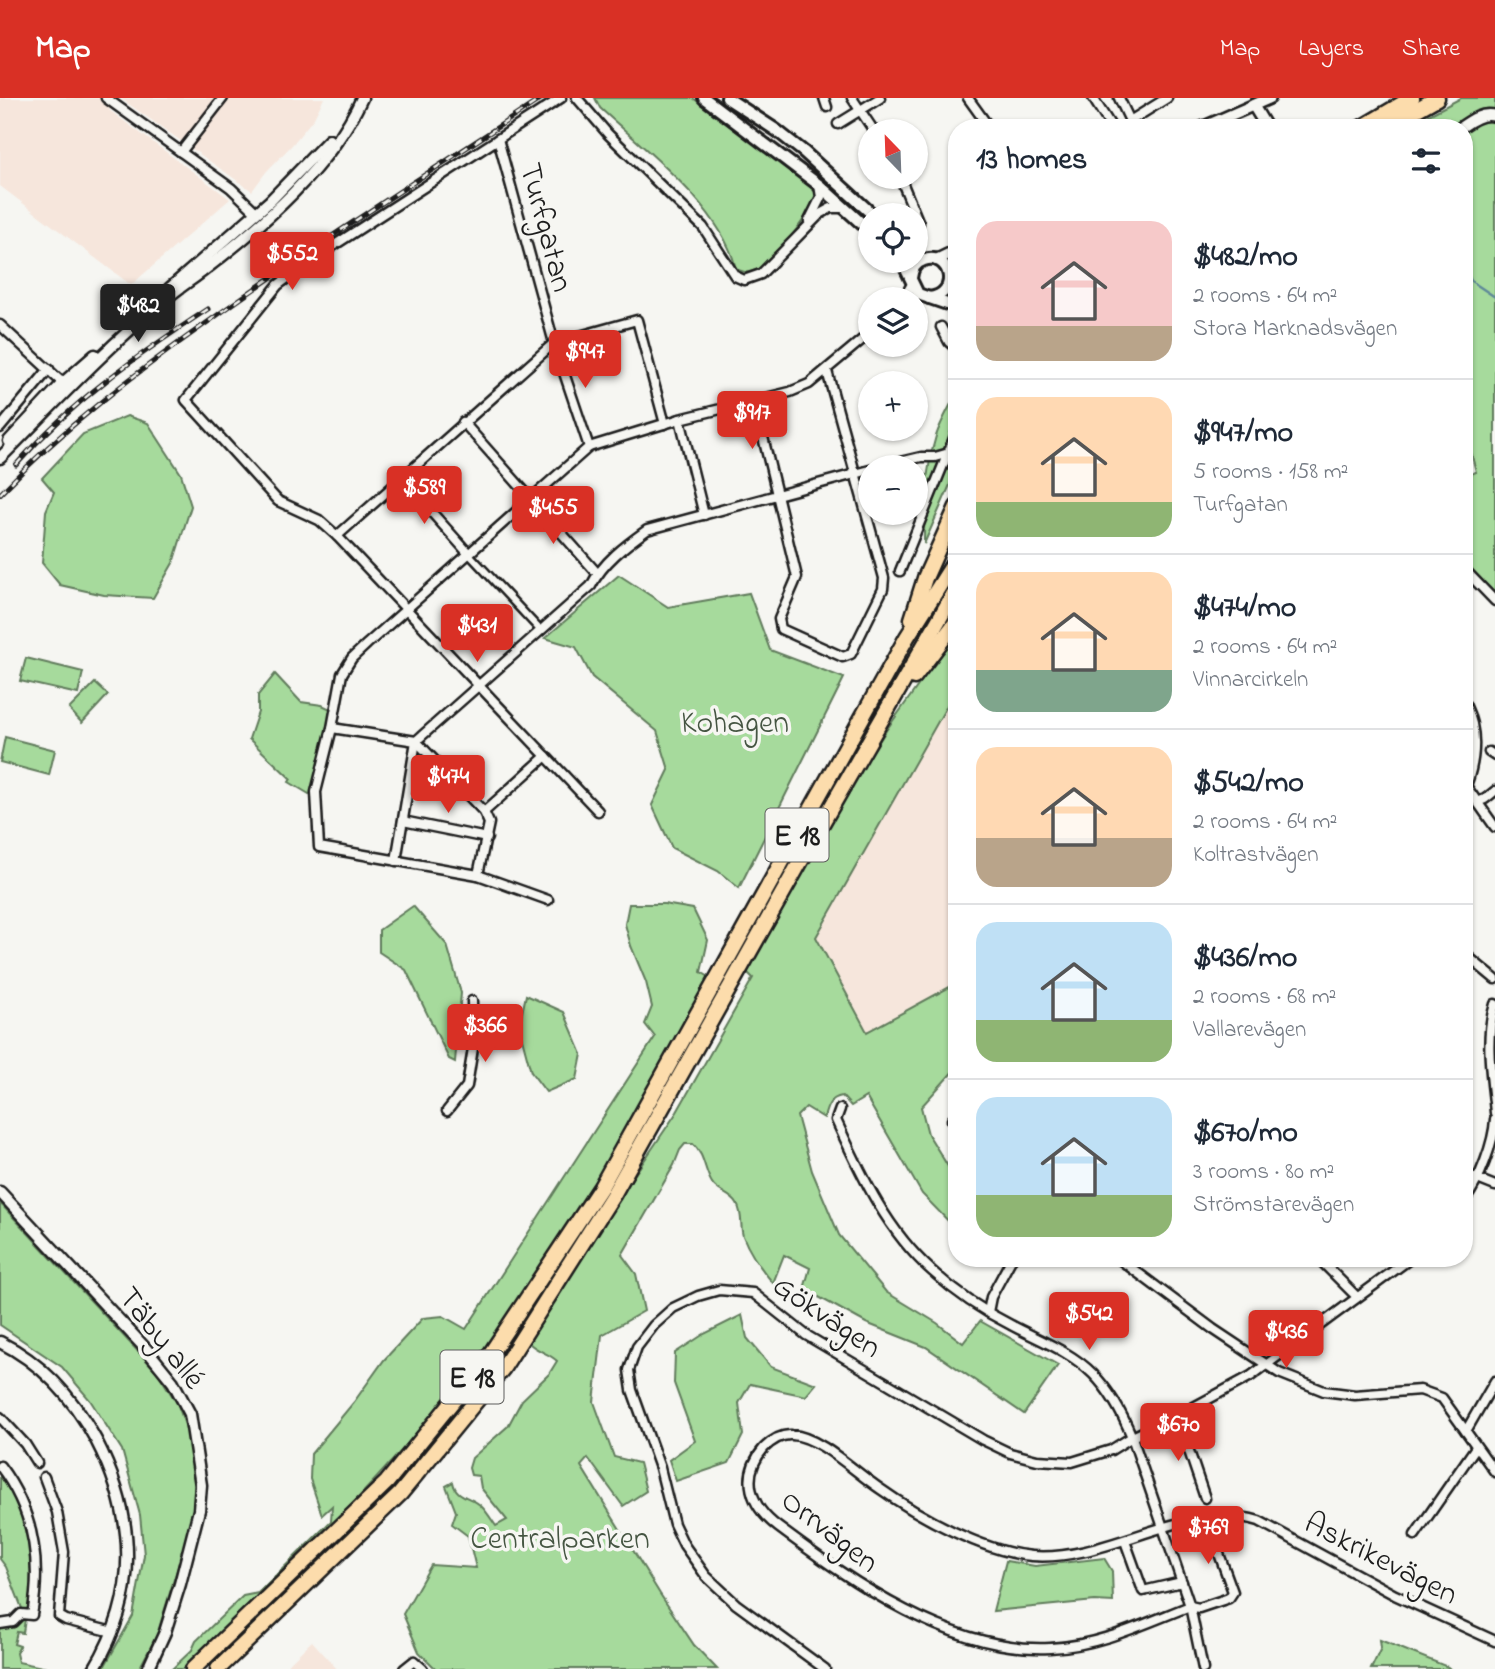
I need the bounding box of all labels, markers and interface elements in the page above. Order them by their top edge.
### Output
text: Map [35,25,91,73]
text: Map [1220,32,1260,67]
text: Layers [1298,32,1364,67]
text: Share [1402,32,1460,67]
north arrow [858,119,928,189]
map controls [858,119,928,525]
text: 13 homes [976,139,1087,183]
icon: filters [1407,142,1445,180]
street label: Turfgatan [505,158,584,298]
button: locate [858,203,928,273]
pin: $552 [251,232,333,292]
text: $482/mo [1193,236,1298,280]
text: $552 [266,238,318,271]
icon: home [1032,249,1116,333]
text: 2 rooms · 64 m² [1193,280,1337,313]
pin: $482 [97,285,179,344]
button: layers [858,287,928,357]
text: $482 [116,290,160,323]
text: Stora Marknadsvägen [1193,313,1397,346]
pin: $947 [544,330,626,390]
text: $947 [565,336,605,369]
button: + [858,371,928,441]
pin: $917 [711,392,793,451]
text: $917 [733,397,771,430]
text: $947/mo [1193,412,1293,456]
icon: home [1032,425,1116,509]
button: − [858,455,928,525]
text: 5 rooms · 158 m² [1193,456,1348,489]
pin: $589 [383,466,465,526]
text: $589 [403,472,445,505]
pin: $455 [512,486,594,546]
text: Turfgatan [1193,489,1288,522]
text: $455 [528,492,578,525]
text: $474/mo [1193,587,1296,631]
icon: home [1032,600,1116,684]
pin: $431 [436,604,518,664]
text: $431 [457,610,497,643]
text: 2 rooms · 64 m² [1193,631,1337,664]
text: Vinnarcirkeln [1193,664,1308,697]
park label: Kohagen [681,701,789,748]
pin: $474 [407,756,489,815]
text: $474 [427,761,469,794]
text: $542/mo [1193,762,1304,806]
icon: home [1032,775,1116,859]
text: 2 rooms · 64 m² [1193,806,1337,839]
road number: E 18 [766,808,828,862]
text: Koltrastvägen [1193,839,1319,872]
text: $436/mo [1193,937,1297,981]
icon: home [1032,950,1116,1034]
text: 2 rooms · 68 m² [1193,981,1336,1014]
pin: $366 [444,1004,526,1064]
text: $366 [463,1010,507,1043]
text: Vallarevägen [1193,1014,1306,1047]
text: $670/mo [1193,1112,1298,1156]
icon: home [1032,1125,1116,1209]
text: 3 rooms · 80 m² [1193,1156,1334,1189]
text: Strömstarevägen [1193,1189,1354,1222]
street label: Gökvägen [762,1264,890,1372]
street label: Täby allé [105,1278,216,1401]
pin: $542 [1048,1292,1130,1352]
text: $542 [1065,1298,1113,1331]
pin: $436 [1245,1310,1327,1370]
text: $436 [1264,1316,1308,1349]
road number: E 18 [440,1350,504,1404]
pin: $670 [1137,1404,1219,1463]
text: $670 [1156,1409,1200,1442]
street label: Orrvägen [769,1479,888,1586]
street label: Askrikevägen [1295,1501,1466,1619]
pin: $769 [1167,1506,1249,1566]
text: $769 [1188,1512,1228,1545]
park label: Centralparken [470,1517,650,1564]

